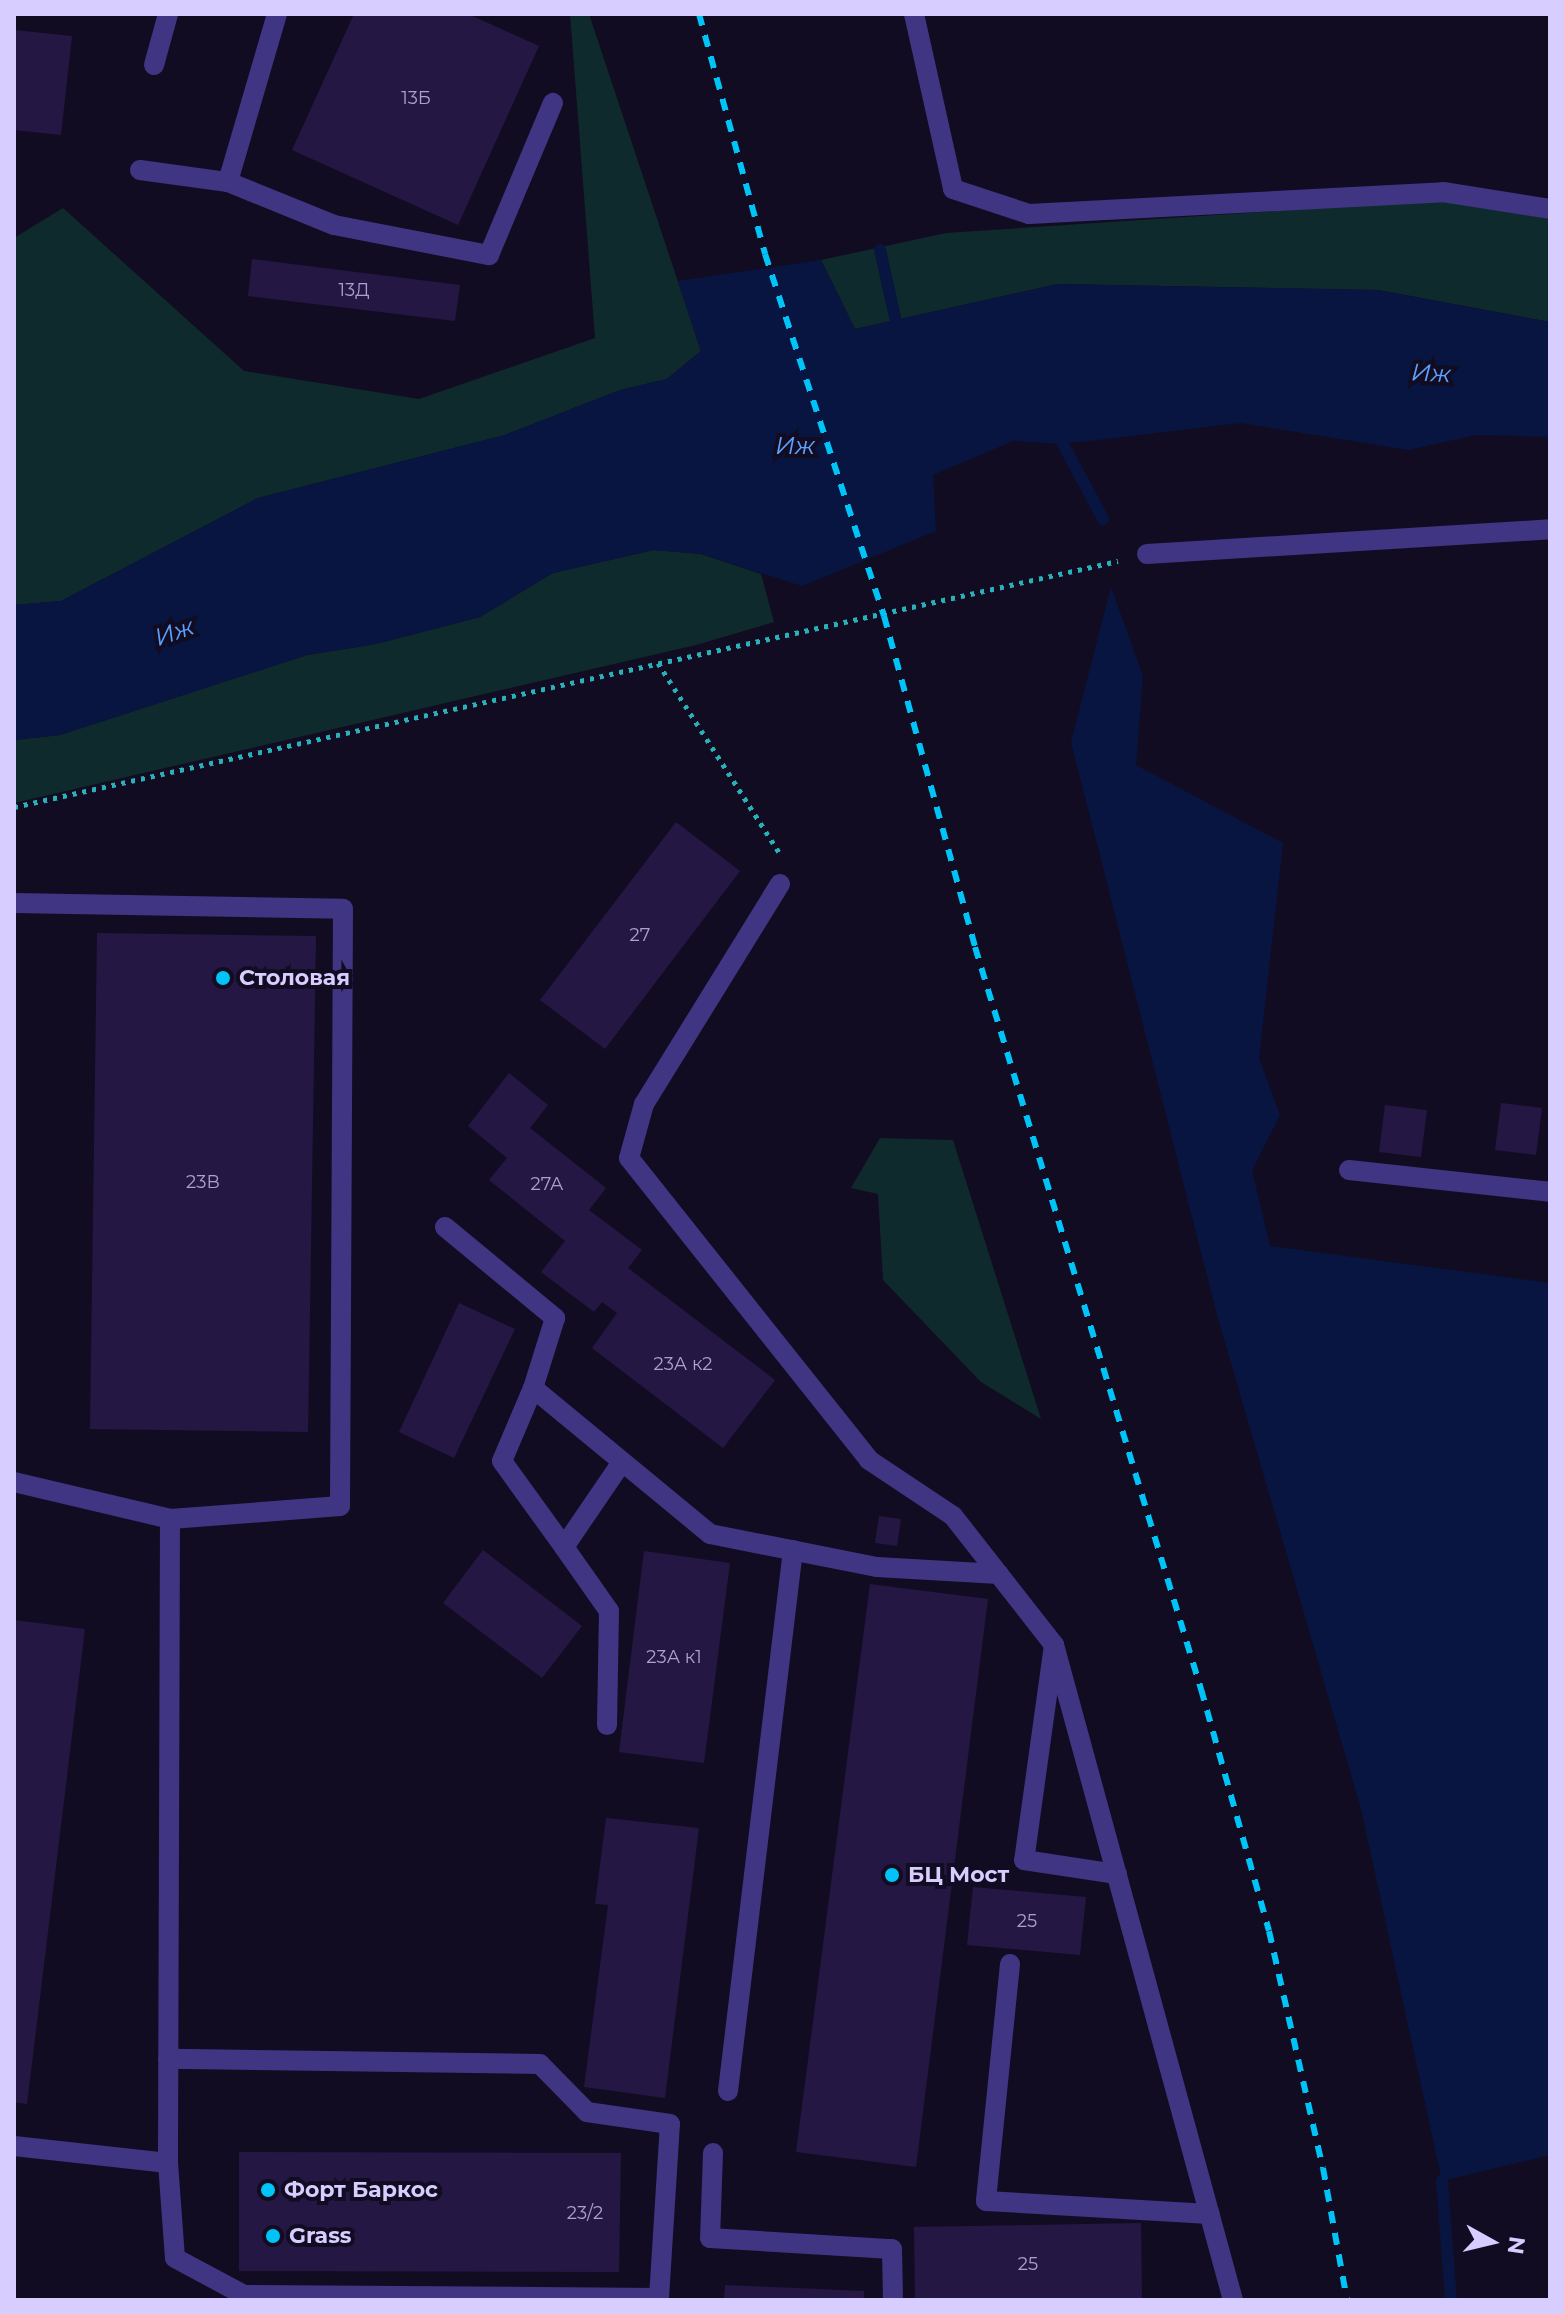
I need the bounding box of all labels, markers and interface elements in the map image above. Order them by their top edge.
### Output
house number: 13Б [401,87,431,109]
house number: 13Д [339,279,369,301]
water label: Иж [1410,358,1452,388]
water label: Иж [775,432,815,460]
water label: Иж [151,612,197,652]
house number: 27 [630,924,650,946]
place label: Столовая [239,965,350,991]
marker: Столовая [214,969,232,987]
house number: 23В [186,1171,220,1193]
house number: 27А [531,1173,563,1195]
house number: 23А к2 [653,1353,713,1375]
house number: 23А к1 [646,1646,702,1668]
place label: БЦ Мост [908,1862,1009,1888]
marker: БЦ Мост [883,1866,901,1884]
house number: 25 [1017,1910,1037,1932]
place label: Форт Баркос [284,2177,438,2203]
marker: Форт Баркос [259,2181,277,2199]
house number: 23/2 [567,2202,603,2224]
north arrow [1452,2202,1532,2282]
place label: Grass [289,2223,352,2249]
marker: Grass [264,2227,282,2245]
text: N [1502,2235,1531,2256]
house number: 25 [1018,2253,1038,2275]

